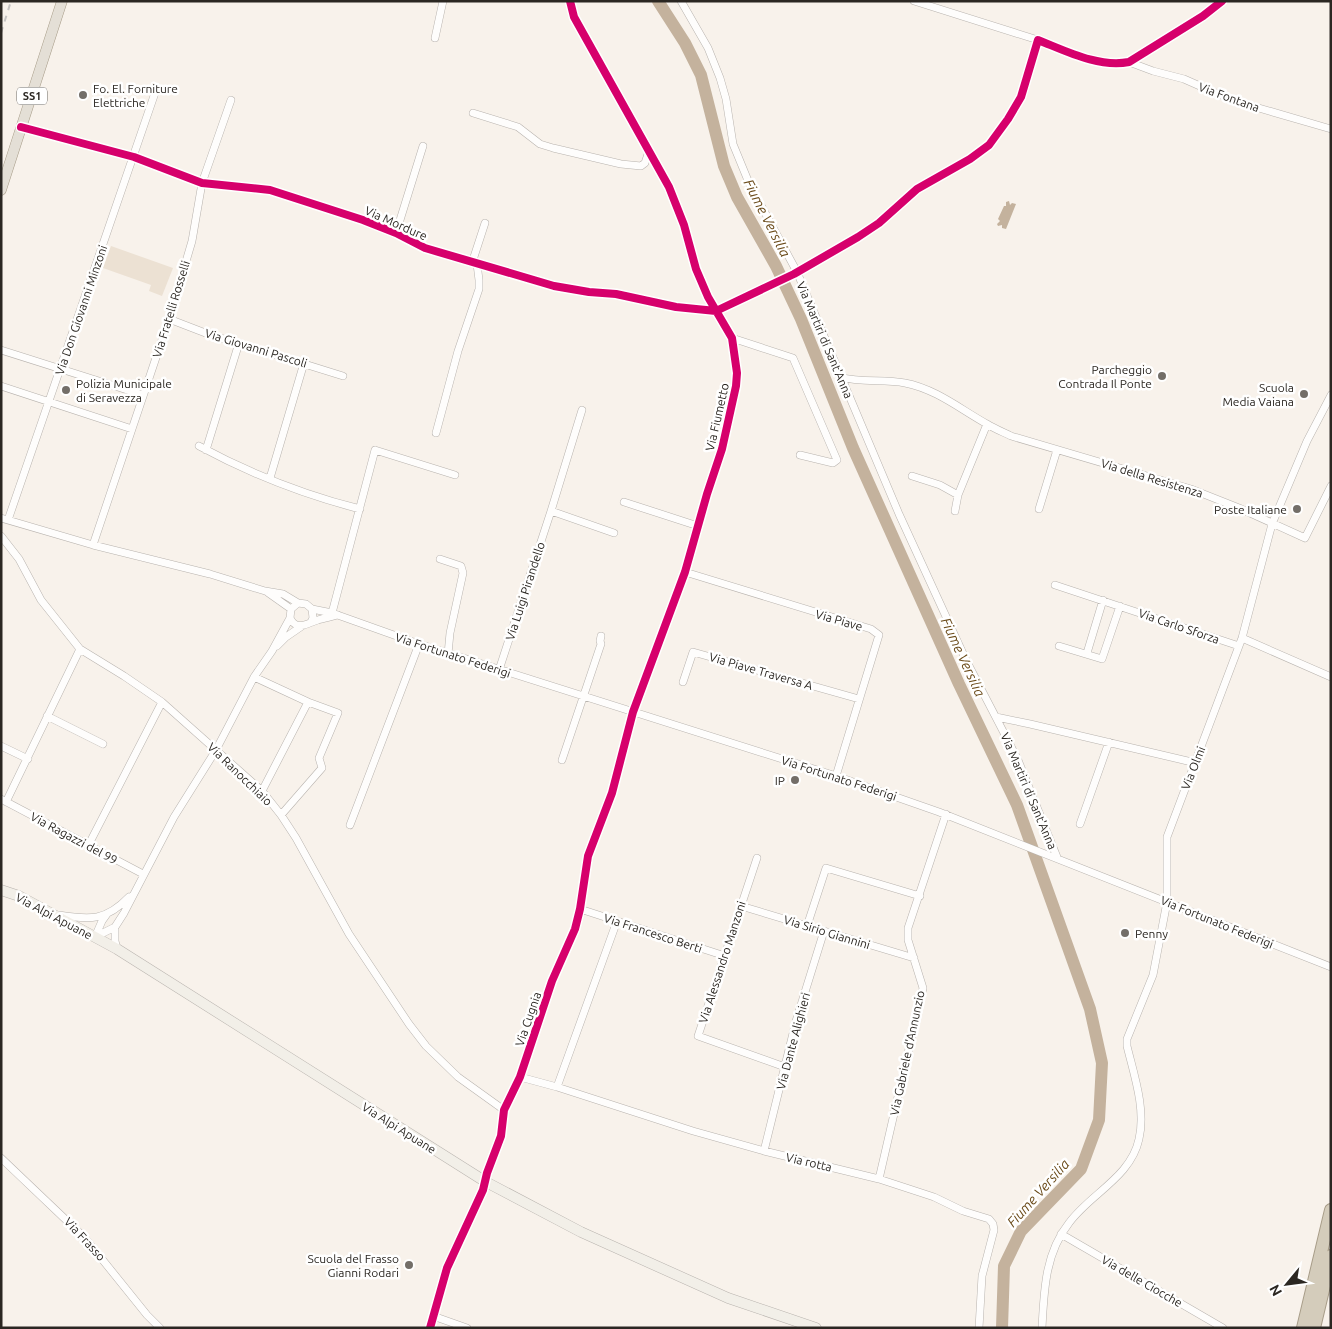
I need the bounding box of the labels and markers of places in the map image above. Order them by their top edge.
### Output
place label: Fo. El. Forniture Elettriche [93,82,178,109]
marker: Fo. El. Forniture Elettriche [77,89,89,101]
place label: Parcheggio Contrada Il Ponte [1058,363,1152,390]
marker: Parcheggio Contrada Il Ponte [1156,370,1168,382]
place label: Polizia Municipale di Seravezza [76,377,172,404]
place label: Scuola Media Vaiana [1222,381,1294,408]
marker: Polizia Municipale di Seravezza [60,384,72,396]
marker: Scuola Media Vaiana [1298,388,1310,400]
place label: Poste Italiane [1214,503,1287,516]
marker: Poste Italiane [1291,503,1303,515]
place label: IP [775,774,785,787]
marker: IP [789,774,801,786]
marker: Penny [1119,927,1131,939]
place label: Penny [1135,927,1168,940]
place label: Scuola del Frasso Gianni Rodari [307,1252,399,1279]
marker: Scuola del Frasso Gianni Rodari [403,1259,415,1271]

